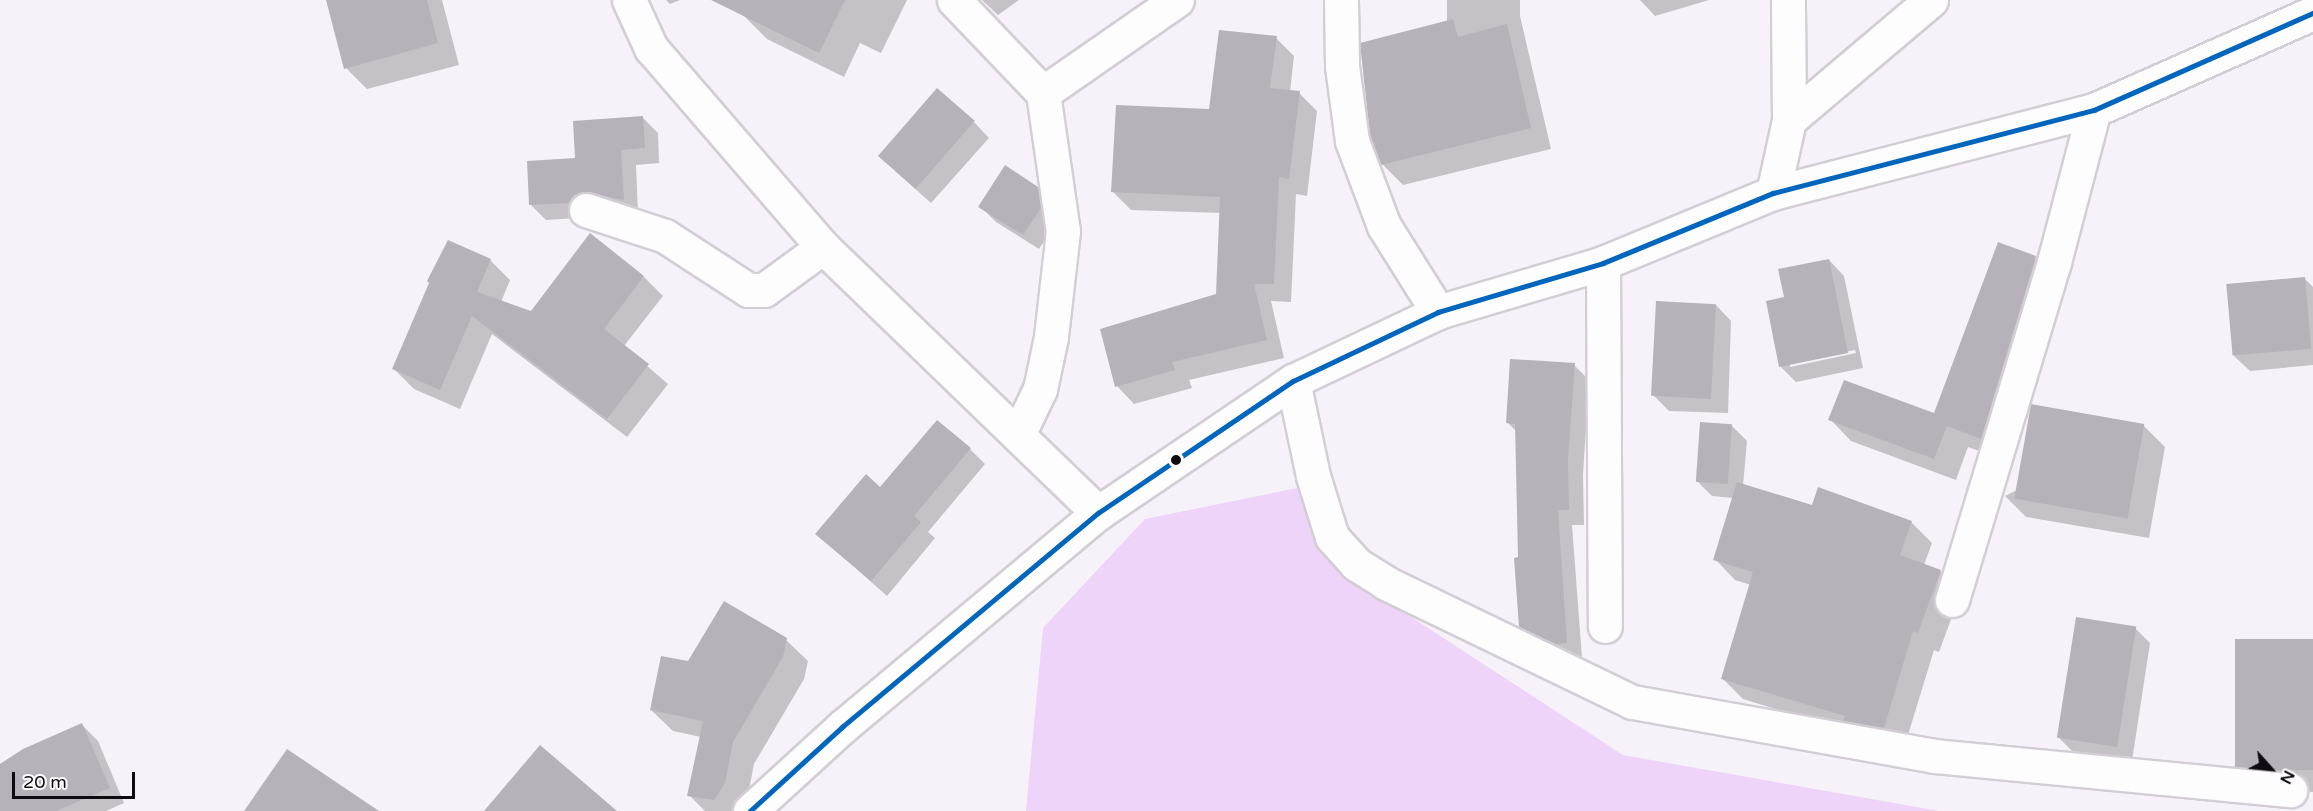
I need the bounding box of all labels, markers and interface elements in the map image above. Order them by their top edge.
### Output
unlabelled marker [1170,454,1182,466]
north arrow [2241,739,2301,799]
scale bar [15,760,138,798]
text: N [2275,767,2299,787]
text: 20 m [23,771,67,793]

